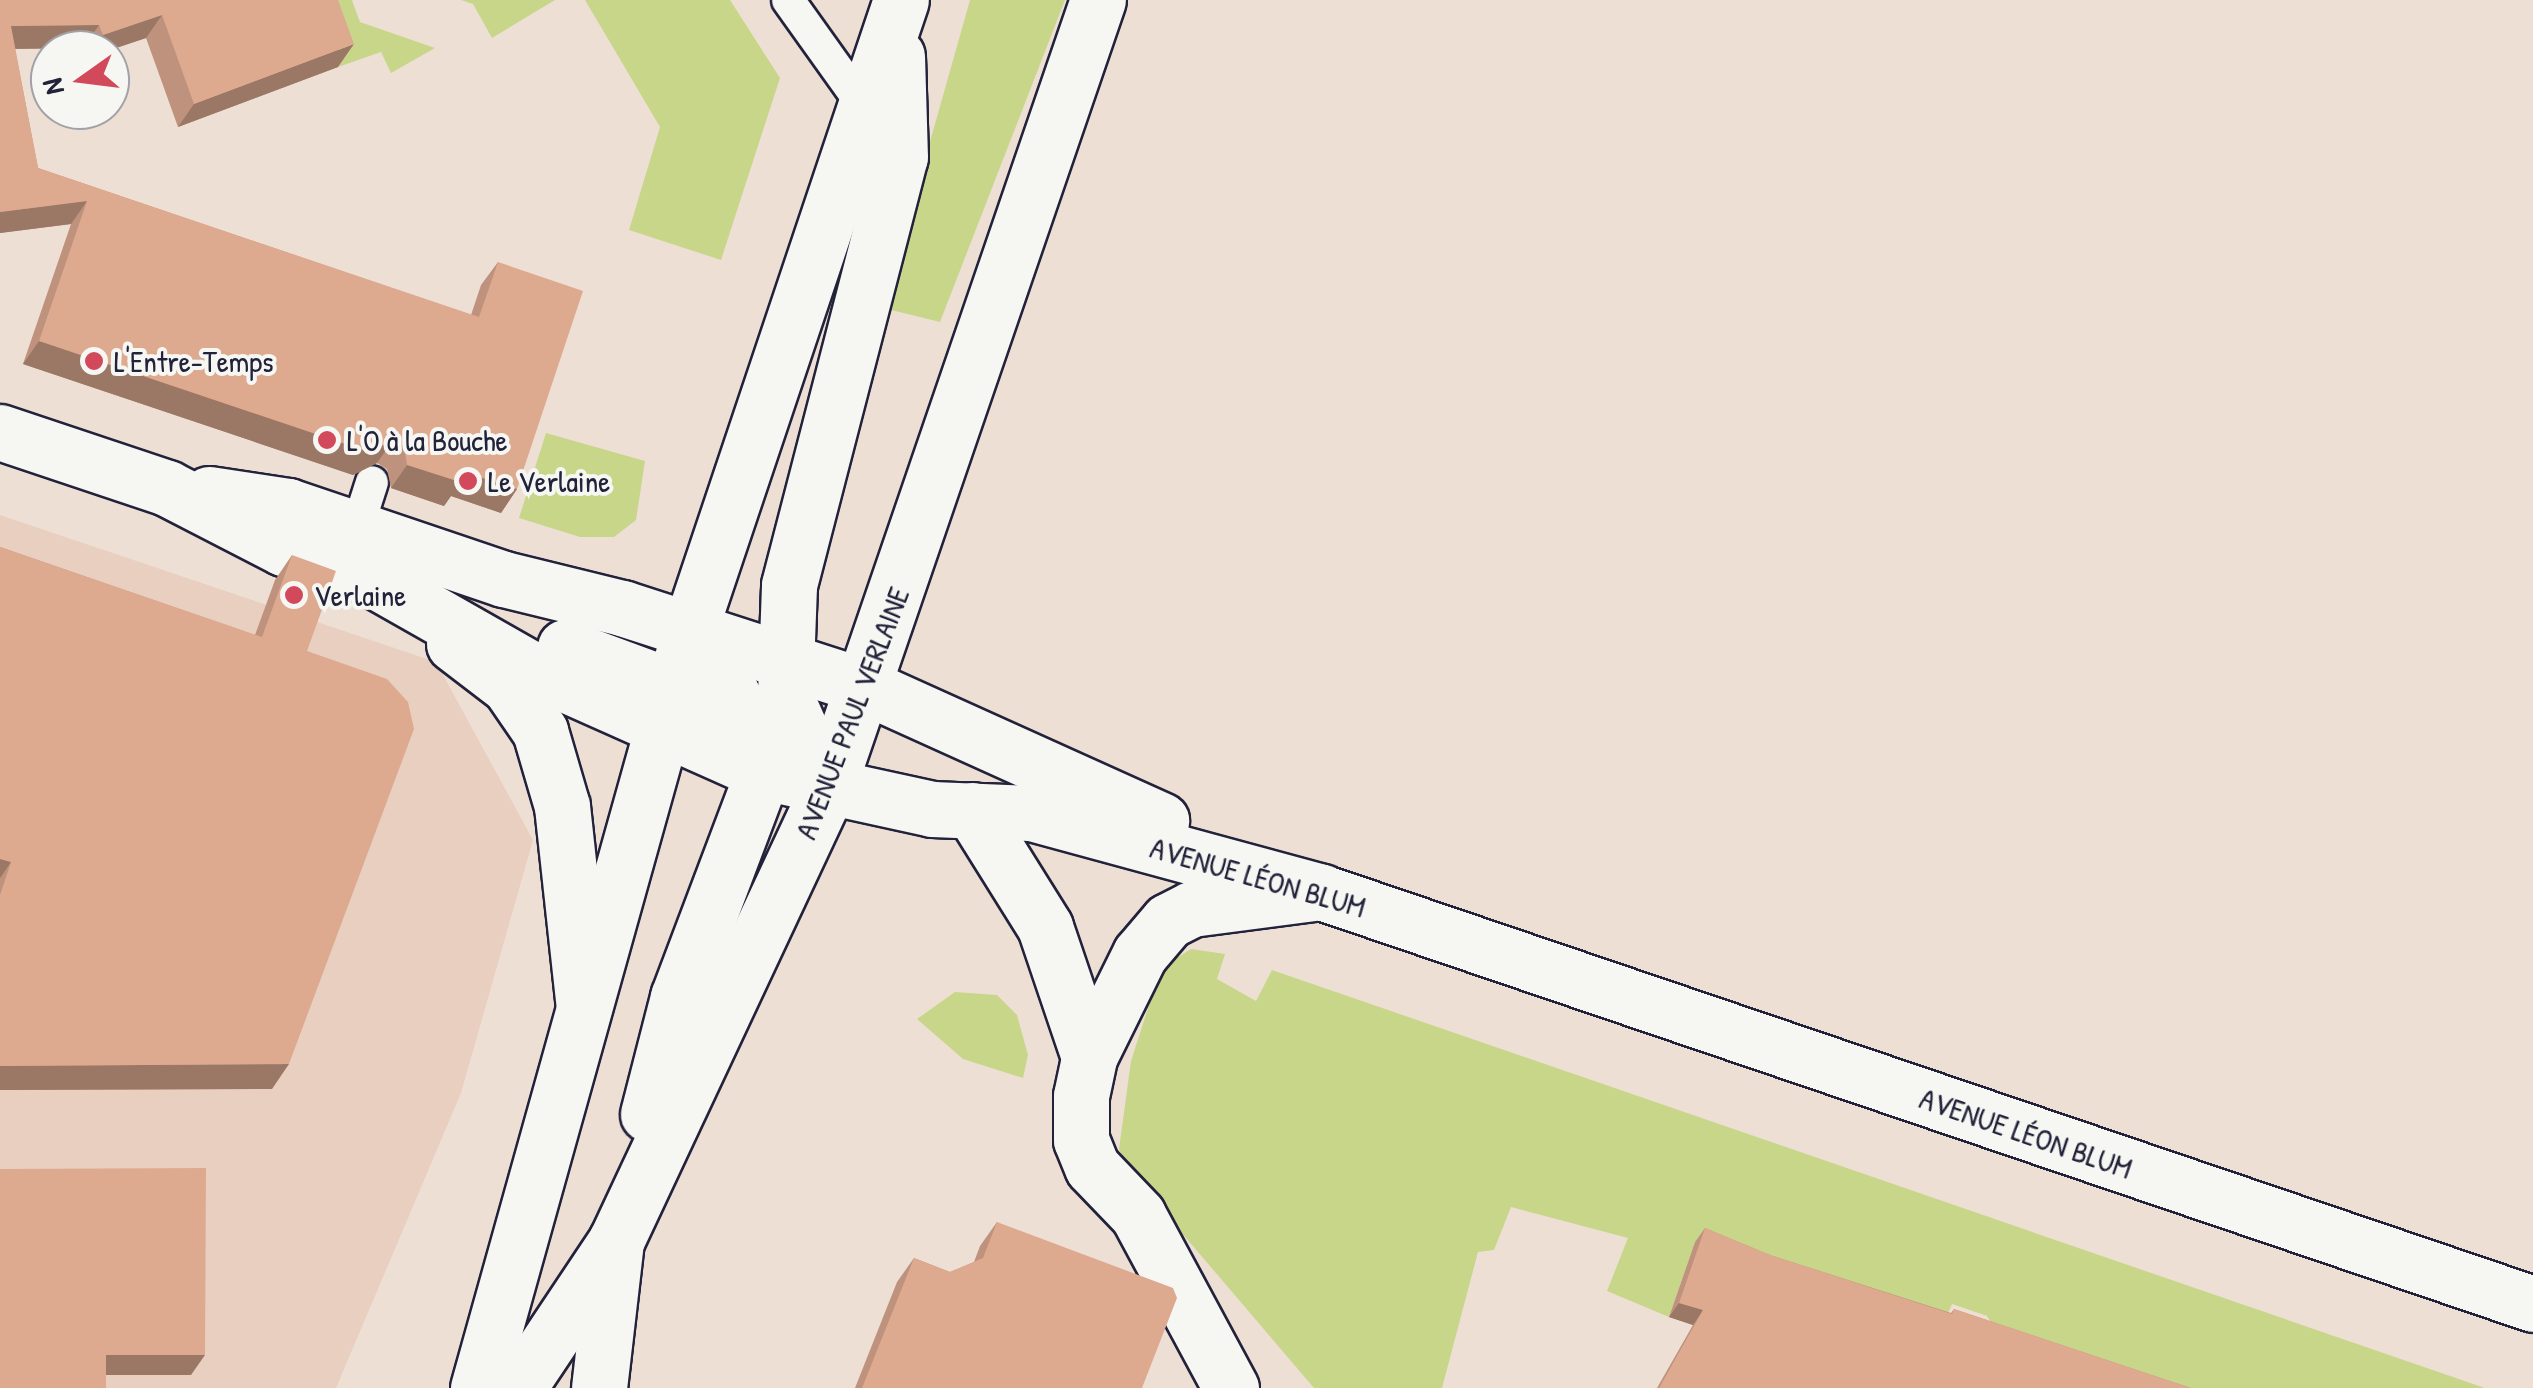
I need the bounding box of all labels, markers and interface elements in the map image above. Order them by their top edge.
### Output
north arrow [30,30,130,130]
text: N [33,75,73,99]
place label: L'Entre-Temps [114,343,274,379]
marker: L'Entre-Temps [83,350,105,372]
place label: L'O à la Bouche [347,422,507,458]
marker: L'O à la Bouche [316,429,338,451]
place label: Le Verlaine [488,463,610,499]
marker: Le Verlaine [457,470,479,492]
place label: Verlaine [314,577,406,613]
street label: AVENUE PAUL VERLAINE [787,582,917,844]
marker: Verlaine [283,584,305,606]
street label: AVENUE LÉON BLUM [1146,829,1370,925]
street label: AVENUE LÉON BLUM [1915,1080,2137,1186]

